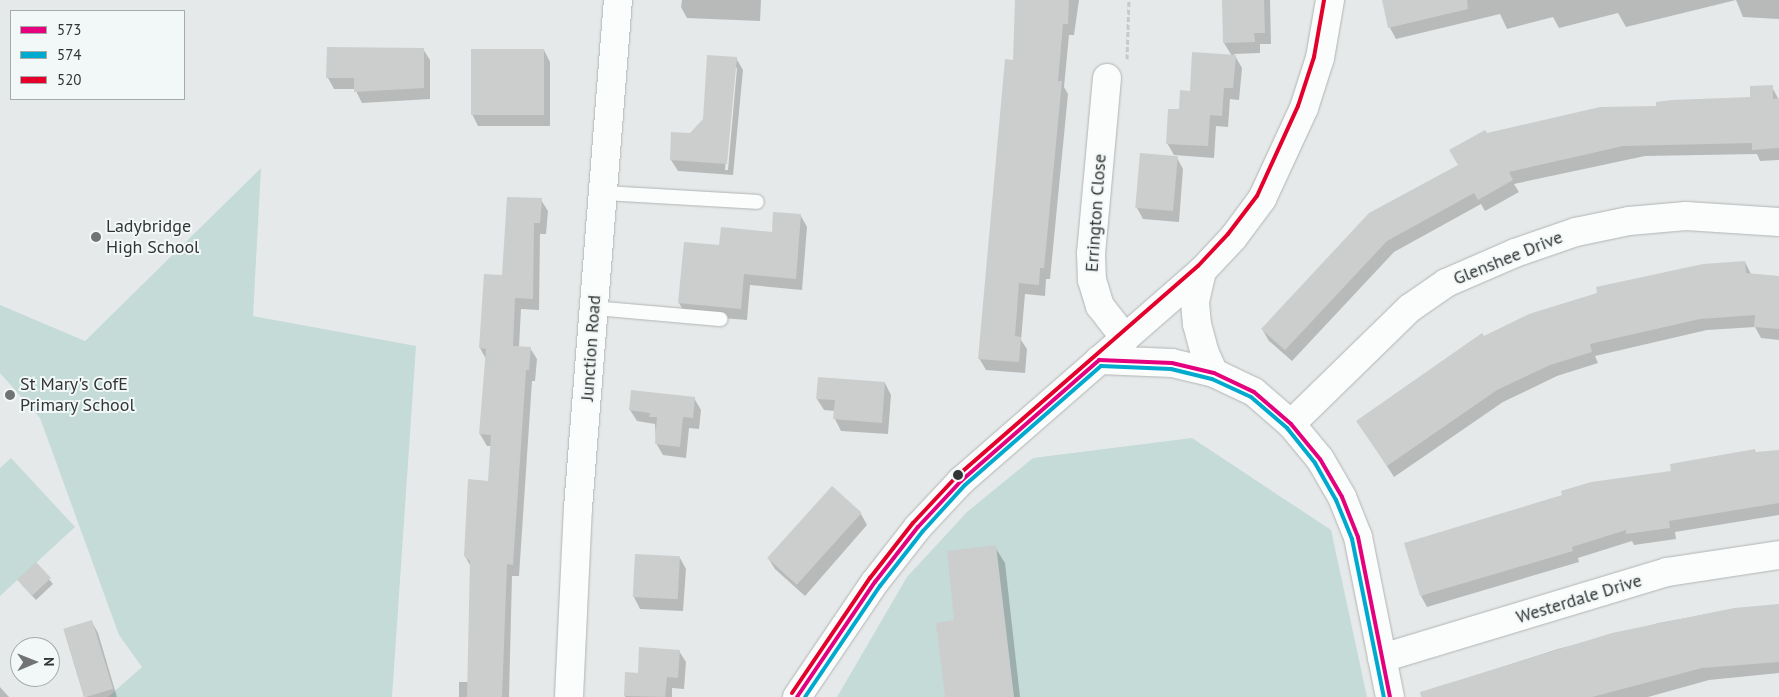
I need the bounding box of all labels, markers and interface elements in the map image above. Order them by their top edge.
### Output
legend [10,10,185,100]
text: 573 [57,20,82,39]
text: 574 [57,45,82,64]
text: 520 [57,70,82,89]
street label: Errington Close [1081,153,1111,273]
place label: Ladybridge High School [106,216,199,258]
street label: Glenshee Drive [1450,226,1566,290]
marker: Ladybridge High School [90,231,102,243]
street label: Junction Road [577,294,605,402]
place label: St Mary's CofE Primary School [20,374,135,416]
marker: St Mary's CofE Primary School [4,389,16,401]
unlabelled marker [953,470,963,480]
street label: Westerdale Drive [1514,570,1644,628]
north arrow [10,637,60,687]
text: N [40,657,58,667]

